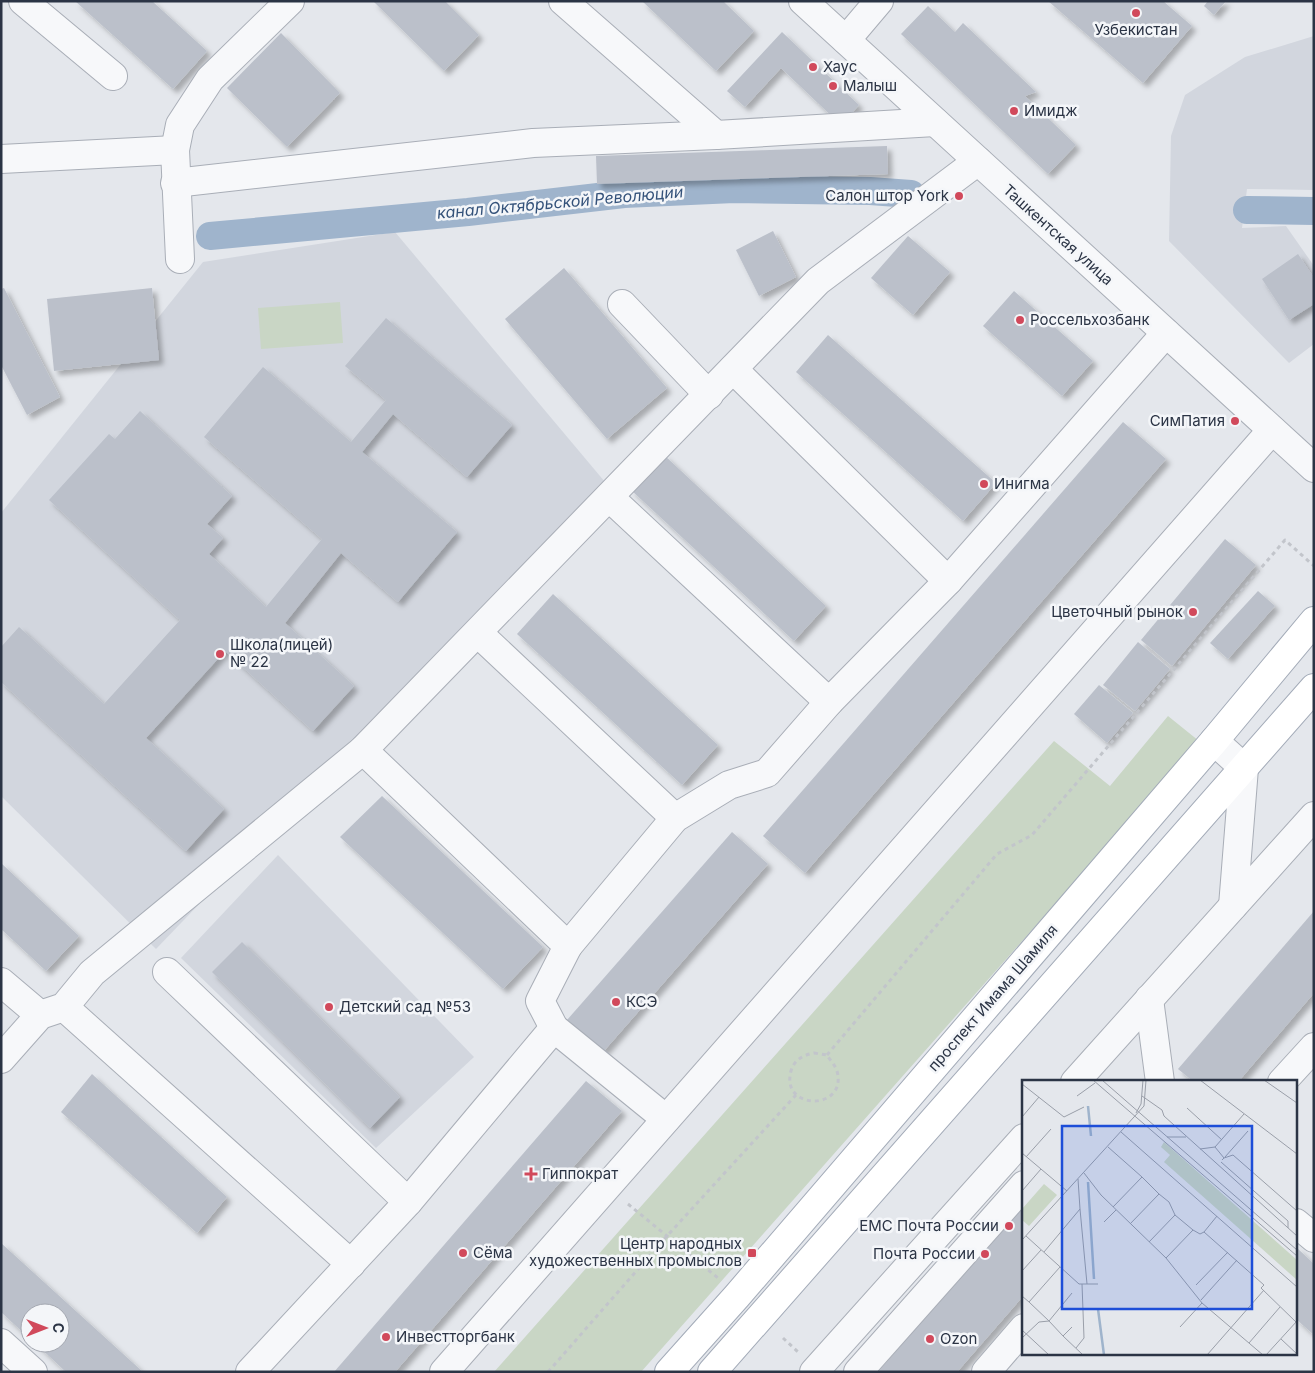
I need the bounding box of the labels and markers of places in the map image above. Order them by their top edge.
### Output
marker: Узбекистан [1130,7,1142,19]
place label: Узбекистан [1094,20,1178,39]
place label: Хаус [823,57,857,76]
marker: Хаус [807,61,819,73]
place label: Малыш [843,76,897,95]
marker: Малыш [827,80,839,92]
place label: Имидж [1024,101,1077,120]
marker: Имидж [1008,105,1020,117]
place label: Салон штор York [825,186,950,205]
marker: Салон штор York [953,190,965,202]
place label: Россельхозбанк [1030,310,1150,329]
marker: Россельхозбанк [1014,314,1026,326]
place label: СимПатия [1150,411,1225,430]
marker: СимПатия [1229,415,1241,427]
place label: Инигма [994,474,1050,493]
marker: Инигма [978,478,990,490]
place label: Цветочный рынок [1051,602,1183,621]
marker: Цветочный рынок [1187,606,1199,618]
place label: Школа(лицей) № 22 [230,635,333,671]
marker: Школа(лицей) № 22 [214,648,226,660]
place label: КСЭ [626,992,658,1011]
marker: КСЭ [610,996,622,1008]
place label: Детский сад №53 [339,997,471,1016]
marker: Детский сад №53 [323,1001,335,1013]
place label: Гиппократ [542,1164,618,1183]
marker: Гиппократ [524,1167,538,1181]
place label: ЕМС Почта России [859,1216,999,1235]
marker: ЕМС Почта России [1003,1220,1015,1232]
place label: Центр народных художественных промыслов [529,1234,742,1270]
place label: Сёма [473,1243,513,1262]
place label: Почта России [873,1244,975,1263]
marker: Сёма [457,1247,469,1259]
marker: Центр народных художественных промыслов [746,1247,758,1259]
marker: Почта России [979,1248,991,1260]
place label: Инвестторгбанк [396,1327,515,1346]
place label: Ozon [940,1329,977,1348]
marker: Инвестторгбанк [380,1331,392,1343]
marker: Ozon [924,1333,936,1345]

